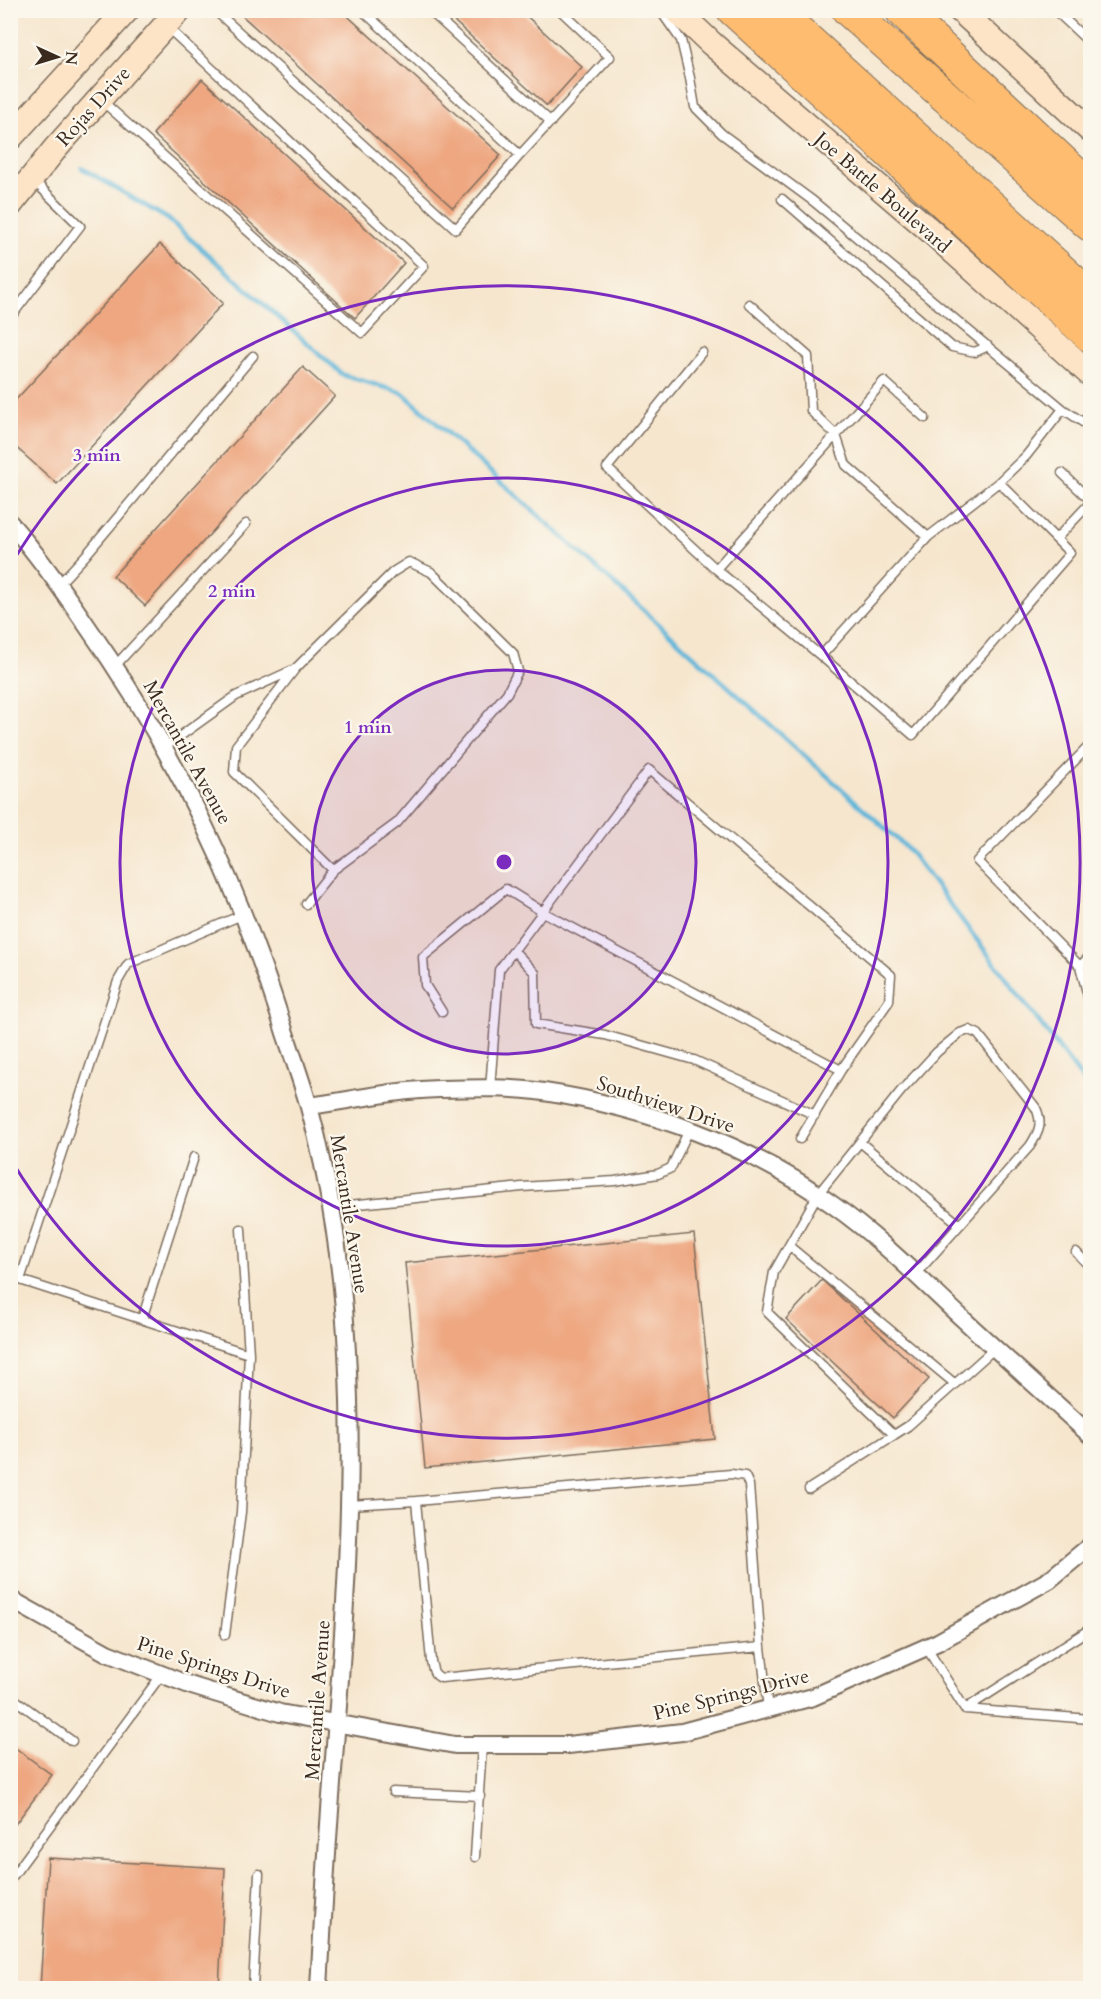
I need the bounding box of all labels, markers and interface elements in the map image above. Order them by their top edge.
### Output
north arrow [27,27,87,87]
text: N [60,50,82,66]
street label: Rojas Drive [50,60,137,152]
street label: Joe Battle Boulevard [806,124,957,259]
text: 3 min [73,443,121,468]
text: 2 min [208,579,256,604]
street label: Mercantile Avenue [137,675,238,829]
text: 1 min [344,715,392,740]
centre of rings [494,852,514,872]
street label: Southview Drive [593,1069,738,1140]
street label: Mercantile Avenue [324,1133,375,1296]
street label: Mercantile Avenue [298,1619,337,1781]
street label: Pine Springs Drive [134,1630,294,1705]
street label: Pine Springs Drive [650,1662,812,1727]

